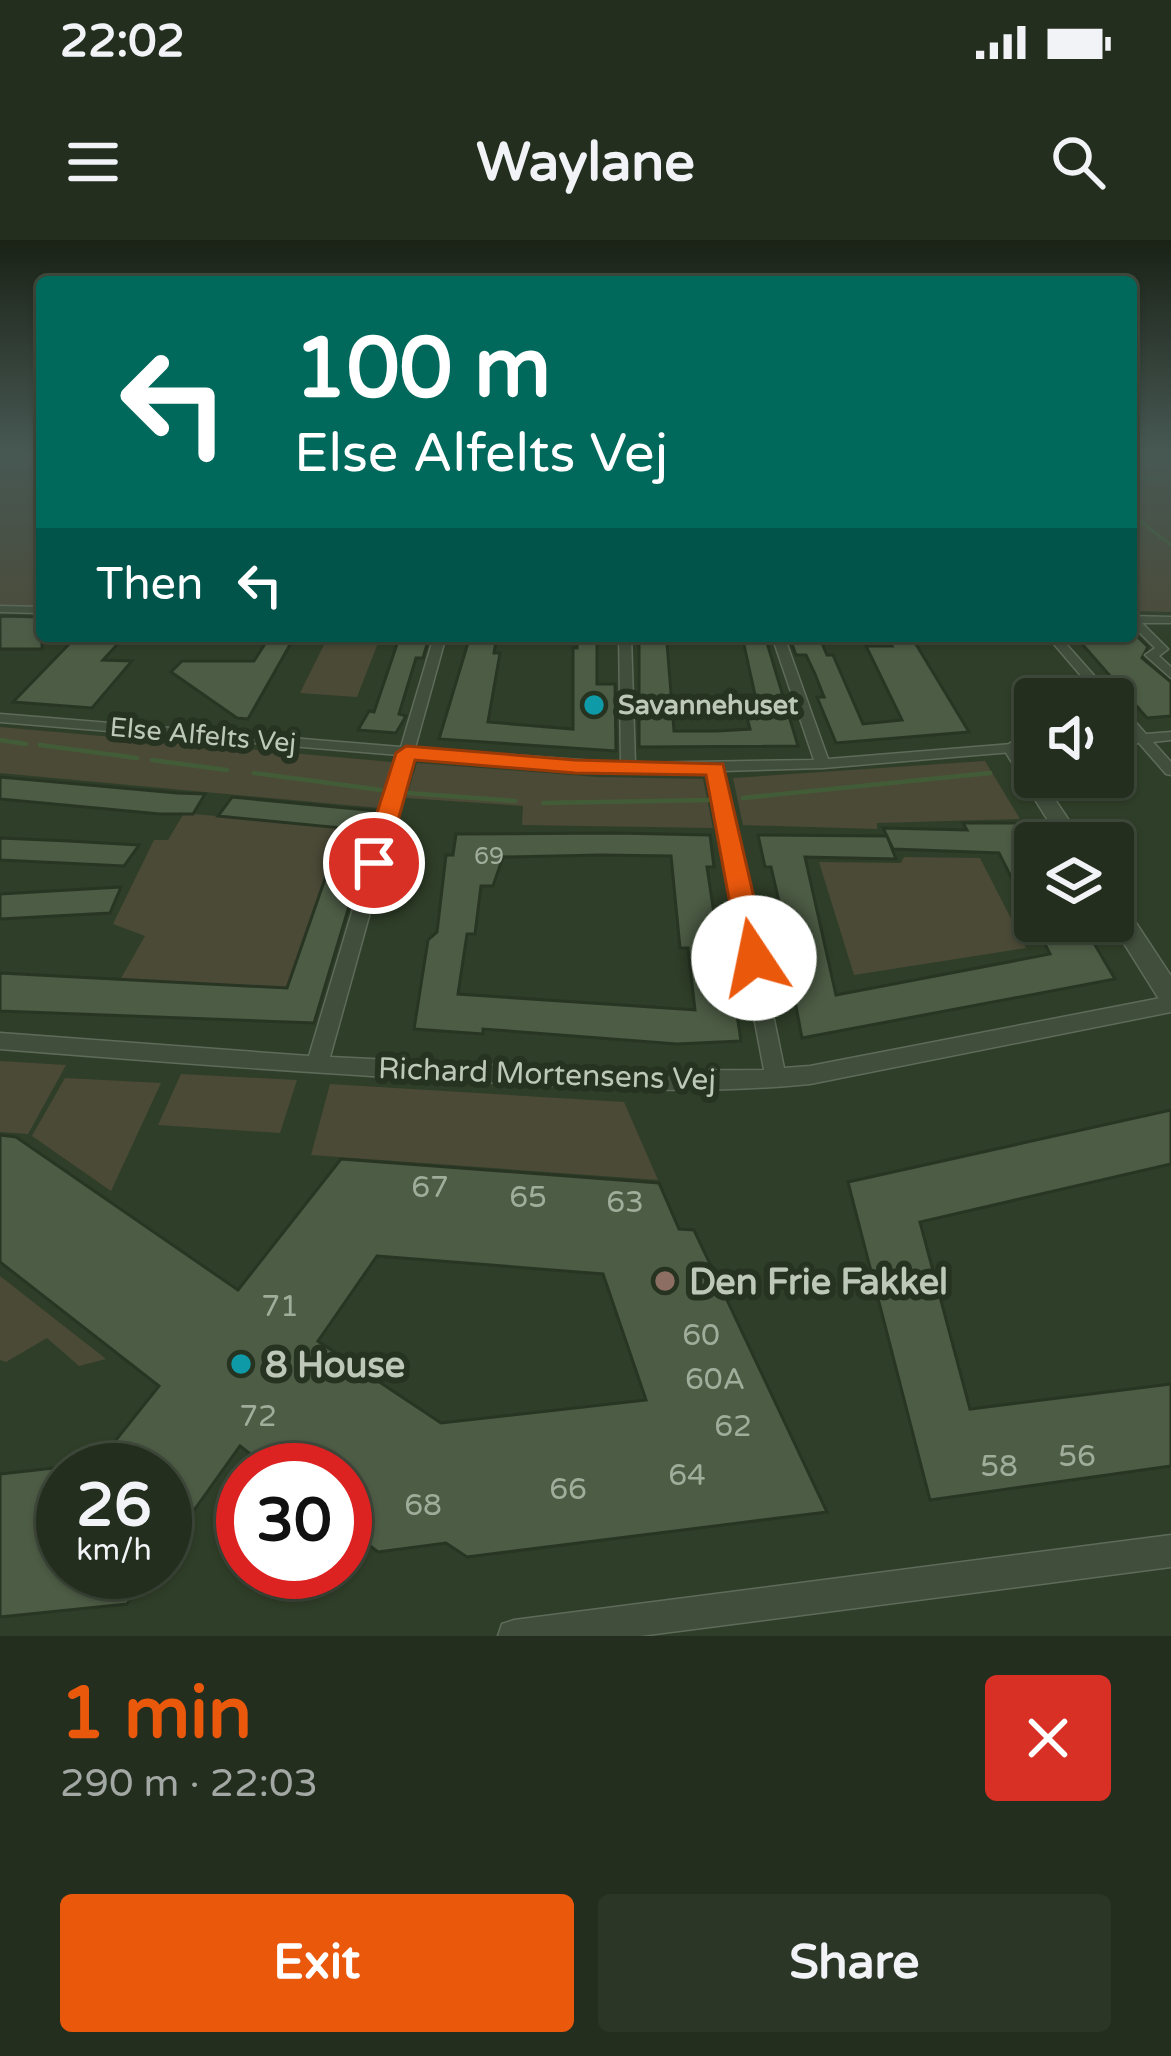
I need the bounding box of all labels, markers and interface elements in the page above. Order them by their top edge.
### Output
text: 22:02 [60,15,185,69]
icon: menu [60,129,126,195]
icon: search [1045,129,1111,195]
text: Waylane [476,130,695,195]
text: 100 m [294,319,551,420]
icon: left [96,324,252,480]
text: Else Alfelts Vej [294,421,668,486]
icon: left [227,552,293,618]
text: Then [96,558,203,612]
map controls [1014,678,1134,942]
button: sound [1014,678,1134,798]
place label: Savannehuset [618,689,799,722]
marker: Savannehuset [581,692,607,718]
street label: Else Alfelts Vej [108,711,298,760]
pin [323,812,425,914]
button: layers [1014,822,1134,942]
icon: arrive [341,830,407,896]
house number: 69 [474,842,504,871]
position arrow [691,895,817,1021]
street label: Richard Mortensens Vej [377,1050,717,1099]
house number: 67 [411,1169,449,1206]
house number: 65 [509,1179,547,1216]
house number: 63 [606,1184,644,1221]
place label: Den Frie Fakkel [689,1261,948,1304]
marker: Den Frie Fakkel [652,1268,678,1294]
house number: 71 [261,1288,299,1325]
house number: 60 [682,1317,720,1354]
place label: 8 House [265,1344,405,1387]
marker: 8 House [228,1351,254,1377]
house number: 60A [685,1361,745,1398]
house number: 72 [239,1398,277,1435]
house number: 62 [714,1408,752,1445]
house number: 56 [1058,1438,1096,1475]
speed limit sign: 30 [216,1443,372,1599]
house number: 58 [980,1448,1018,1485]
house number: 64 [668,1457,706,1494]
text: 26 [76,1470,152,1542]
house number: 66 [549,1471,587,1508]
house number: 68 [404,1487,442,1524]
text: km/h [76,1532,152,1569]
text: 1 min [60,1671,252,1758]
button: close [985,1675,1111,1801]
text: 290 m · 22:03 [60,1760,318,1807]
button: Exit [60,1894,574,2032]
button: Share [598,1894,1111,2032]

